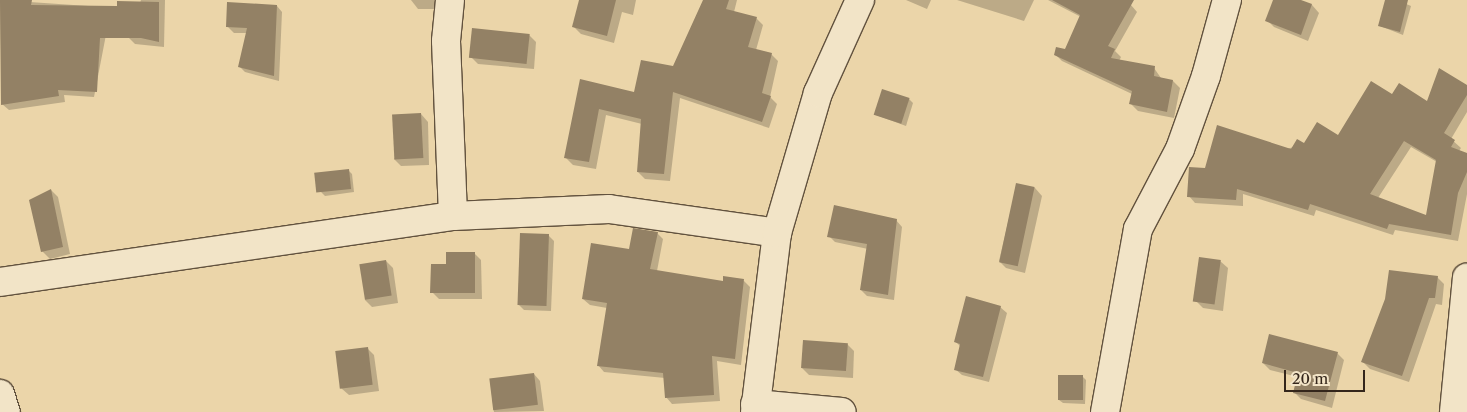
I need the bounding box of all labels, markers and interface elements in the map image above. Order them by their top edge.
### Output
scale bar [1287,360,1368,392]
text: 20 m [1292,369,1328,388]

